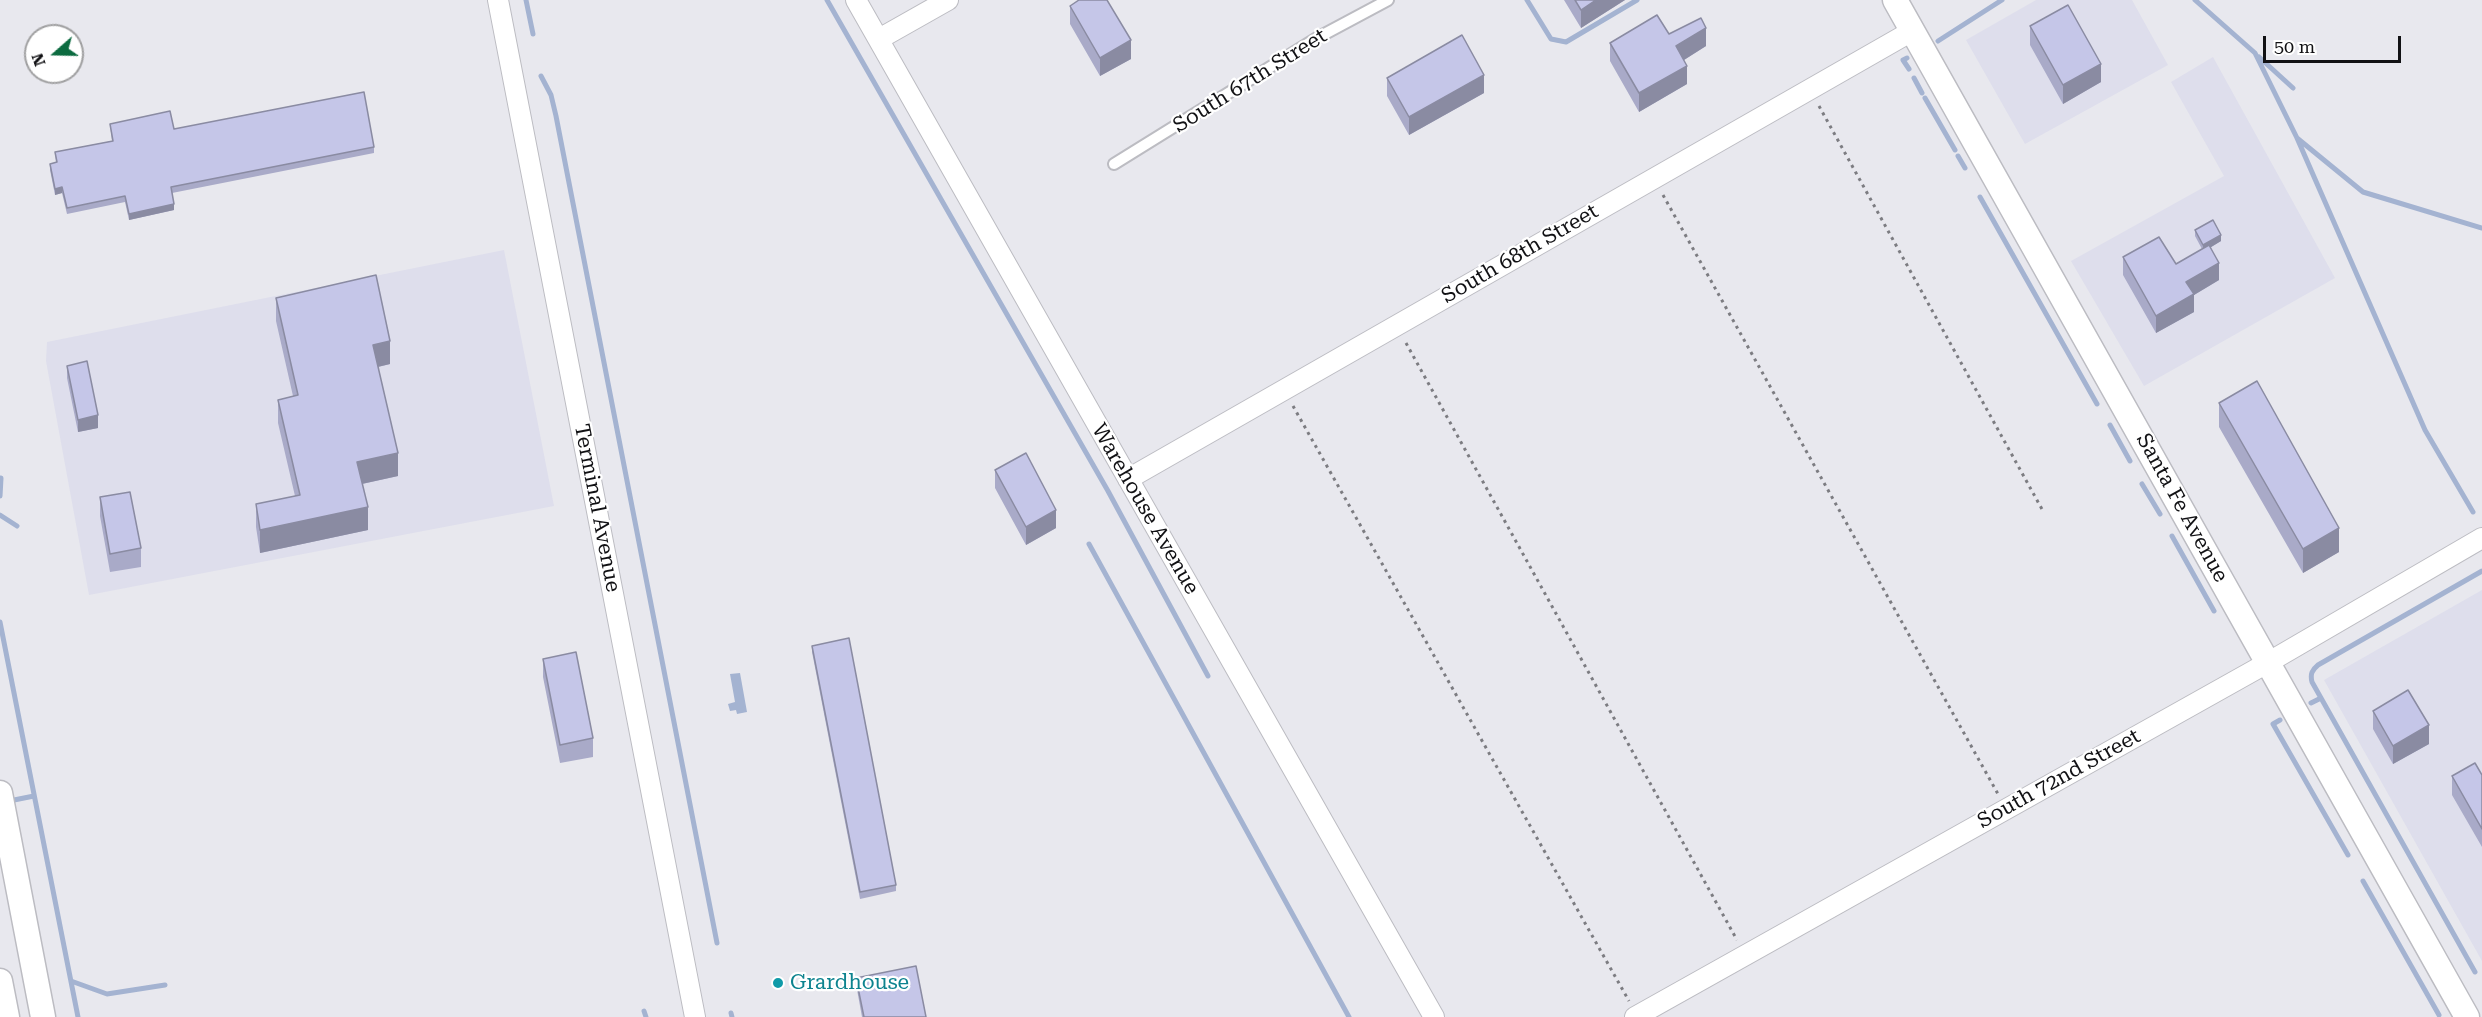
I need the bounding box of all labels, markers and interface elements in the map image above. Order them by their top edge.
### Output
north arrow [24,24,84,84]
street label: South 67th Street [1168,24,1332,138]
scale bar [2266,24,2404,62]
text: 50 m [2274,36,2315,57]
text: N [27,51,50,69]
street label: South 68th Street [1437,199,1603,309]
street label: Warehouse Avenue [1086,419,1204,599]
street label: Terminal Avenue [568,422,626,594]
street label: Santa Fe Avenue [2131,429,2233,587]
street label: South 72nd Street [1973,724,2145,834]
place label: Grardhouse [790,970,909,996]
marker: Grardhouse [771,976,785,990]

